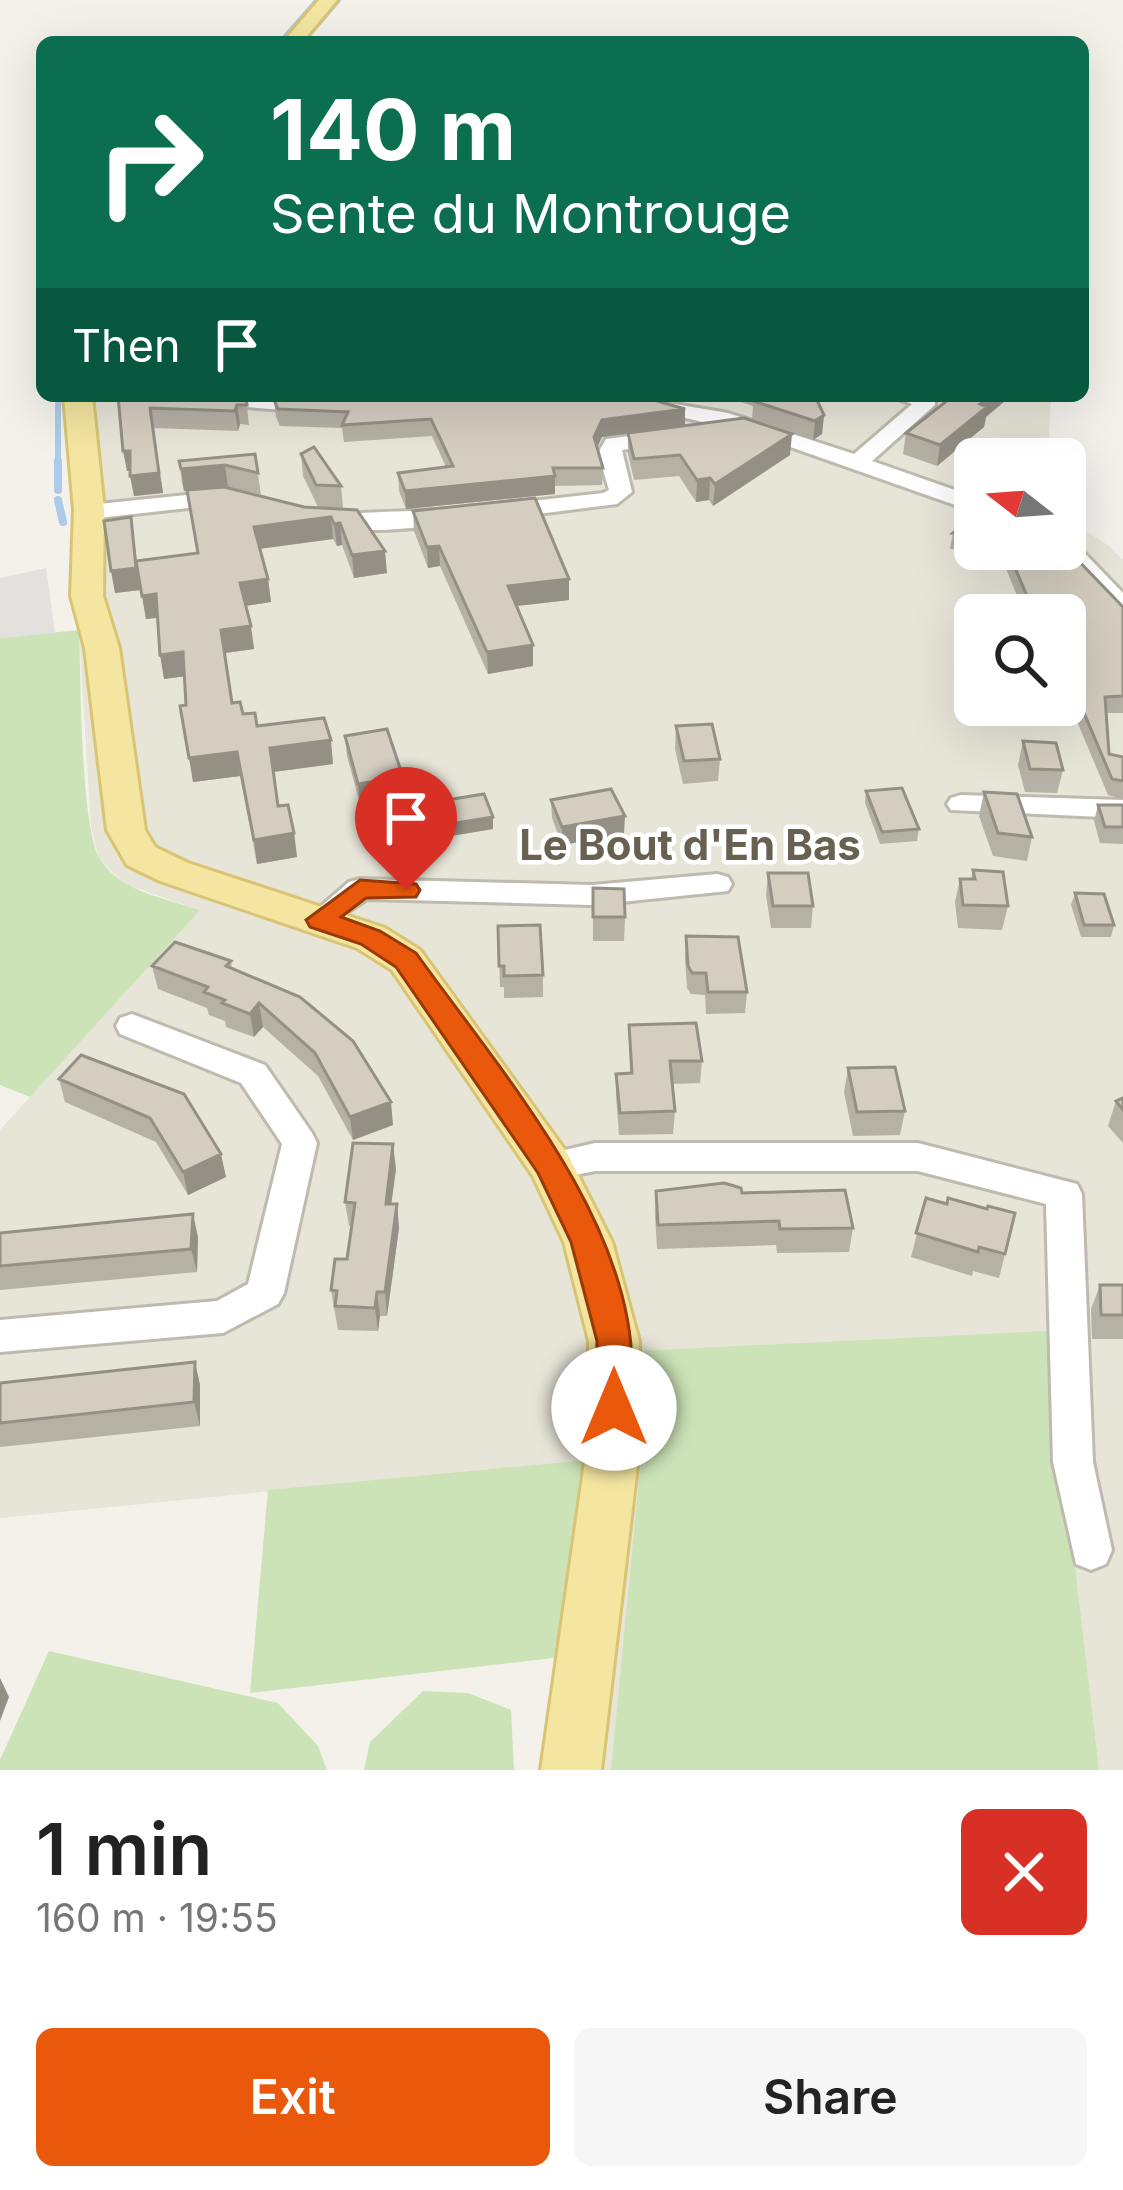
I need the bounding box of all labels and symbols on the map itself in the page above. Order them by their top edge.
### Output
north arrow [954,438,1086,570]
pin [355,767,457,890]
district label: Le Bout d'En Bas [519,819,861,870]
position arrow [551,1345,677,1471]

